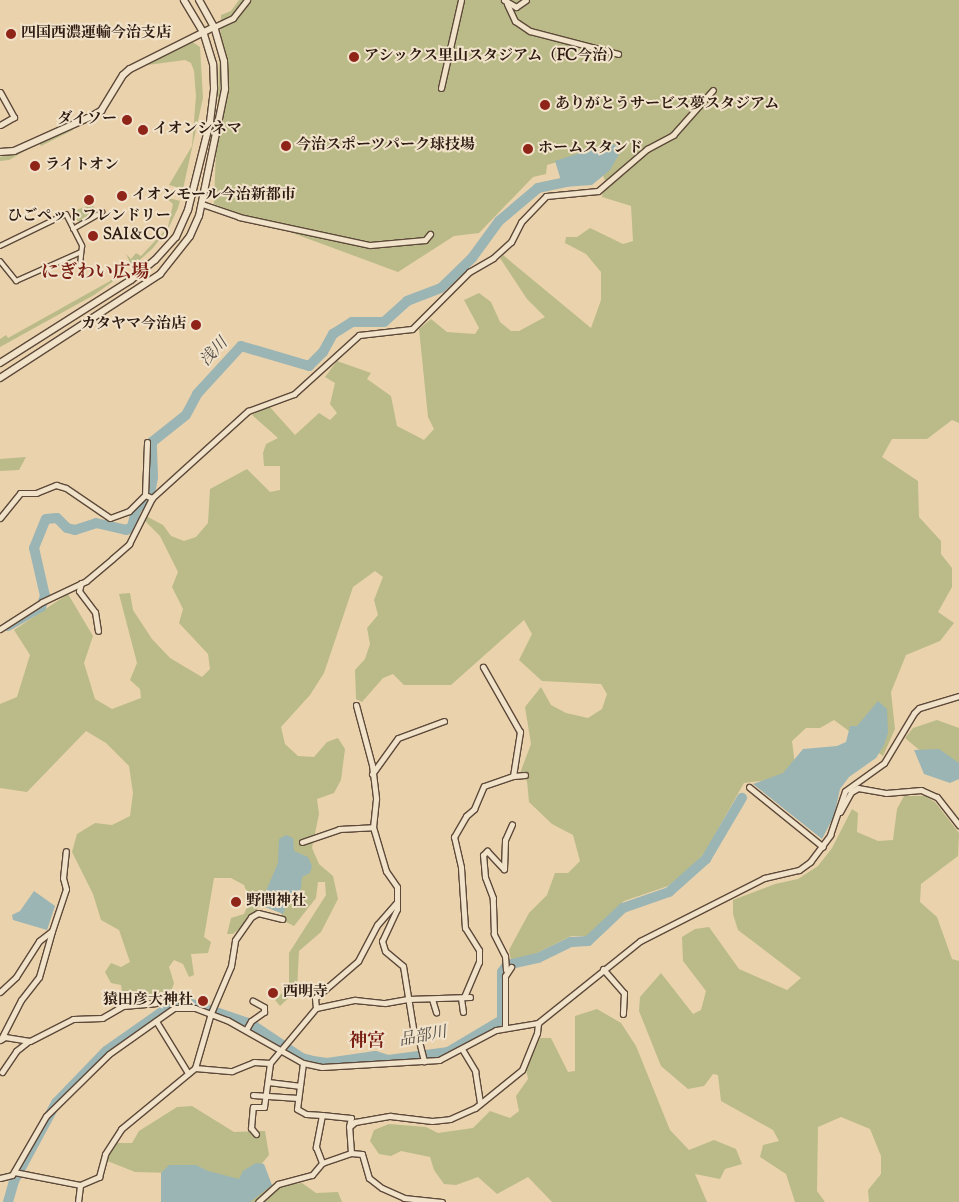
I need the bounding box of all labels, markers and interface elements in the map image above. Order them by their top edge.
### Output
place label: 四国西濃運輸今治支店 [21,25,171,43]
marker: 四国西濃運輸今治支店 [5,28,17,40]
place label: アシックス里山スタジアム（FC今治） [364,48,624,66]
marker: アシックス里山スタジアム（FC今治） [348,51,360,63]
place label: ありがとうサービス夢スタジアム [555,96,780,114]
marker: ありがとうサービス夢スタジアム [539,99,551,111]
place label: ダイソー [57,111,117,129]
marker: ダイソー [121,114,133,126]
place label: イオンシネマ [153,121,243,139]
marker: イオンシネマ [137,124,149,136]
place label: 今治スポーツパーク球技場 [296,137,476,155]
marker: 今治スポーツパーク球技場 [280,140,292,152]
place label: ホームスタンド [538,140,643,158]
marker: ホームスタンド [522,143,534,155]
place label: ライトオン [45,157,120,175]
marker: ライトオン [29,160,41,172]
place label: イオンモール今治新都市 [132,187,296,205]
marker: イオンモール今治新都市 [116,190,128,202]
marker: ひごペットフレンドリー [83,194,95,206]
place label: ひごペットフレンドリー [7,208,171,226]
place label: SAI＆CO [103,227,169,245]
marker: SAI＆CO [87,230,99,242]
district label: にぎわい広場 [41,262,149,284]
place label: カタヤマ今治店 [81,316,186,334]
marker: カタヤマ今治店 [190,319,202,331]
water label: 浅川 [197,335,233,371]
place label: 野間神社 [246,893,306,911]
marker: 野間神社 [230,896,242,908]
place label: 西明寺 [283,984,328,1002]
marker: 西明寺 [267,987,279,999]
place label: 猿田彦大神社 [103,992,193,1010]
marker: 猿田彦大神社 [197,995,209,1007]
water label: 品部川 [398,1024,448,1052]
district label: 神宮 [349,1031,385,1053]

